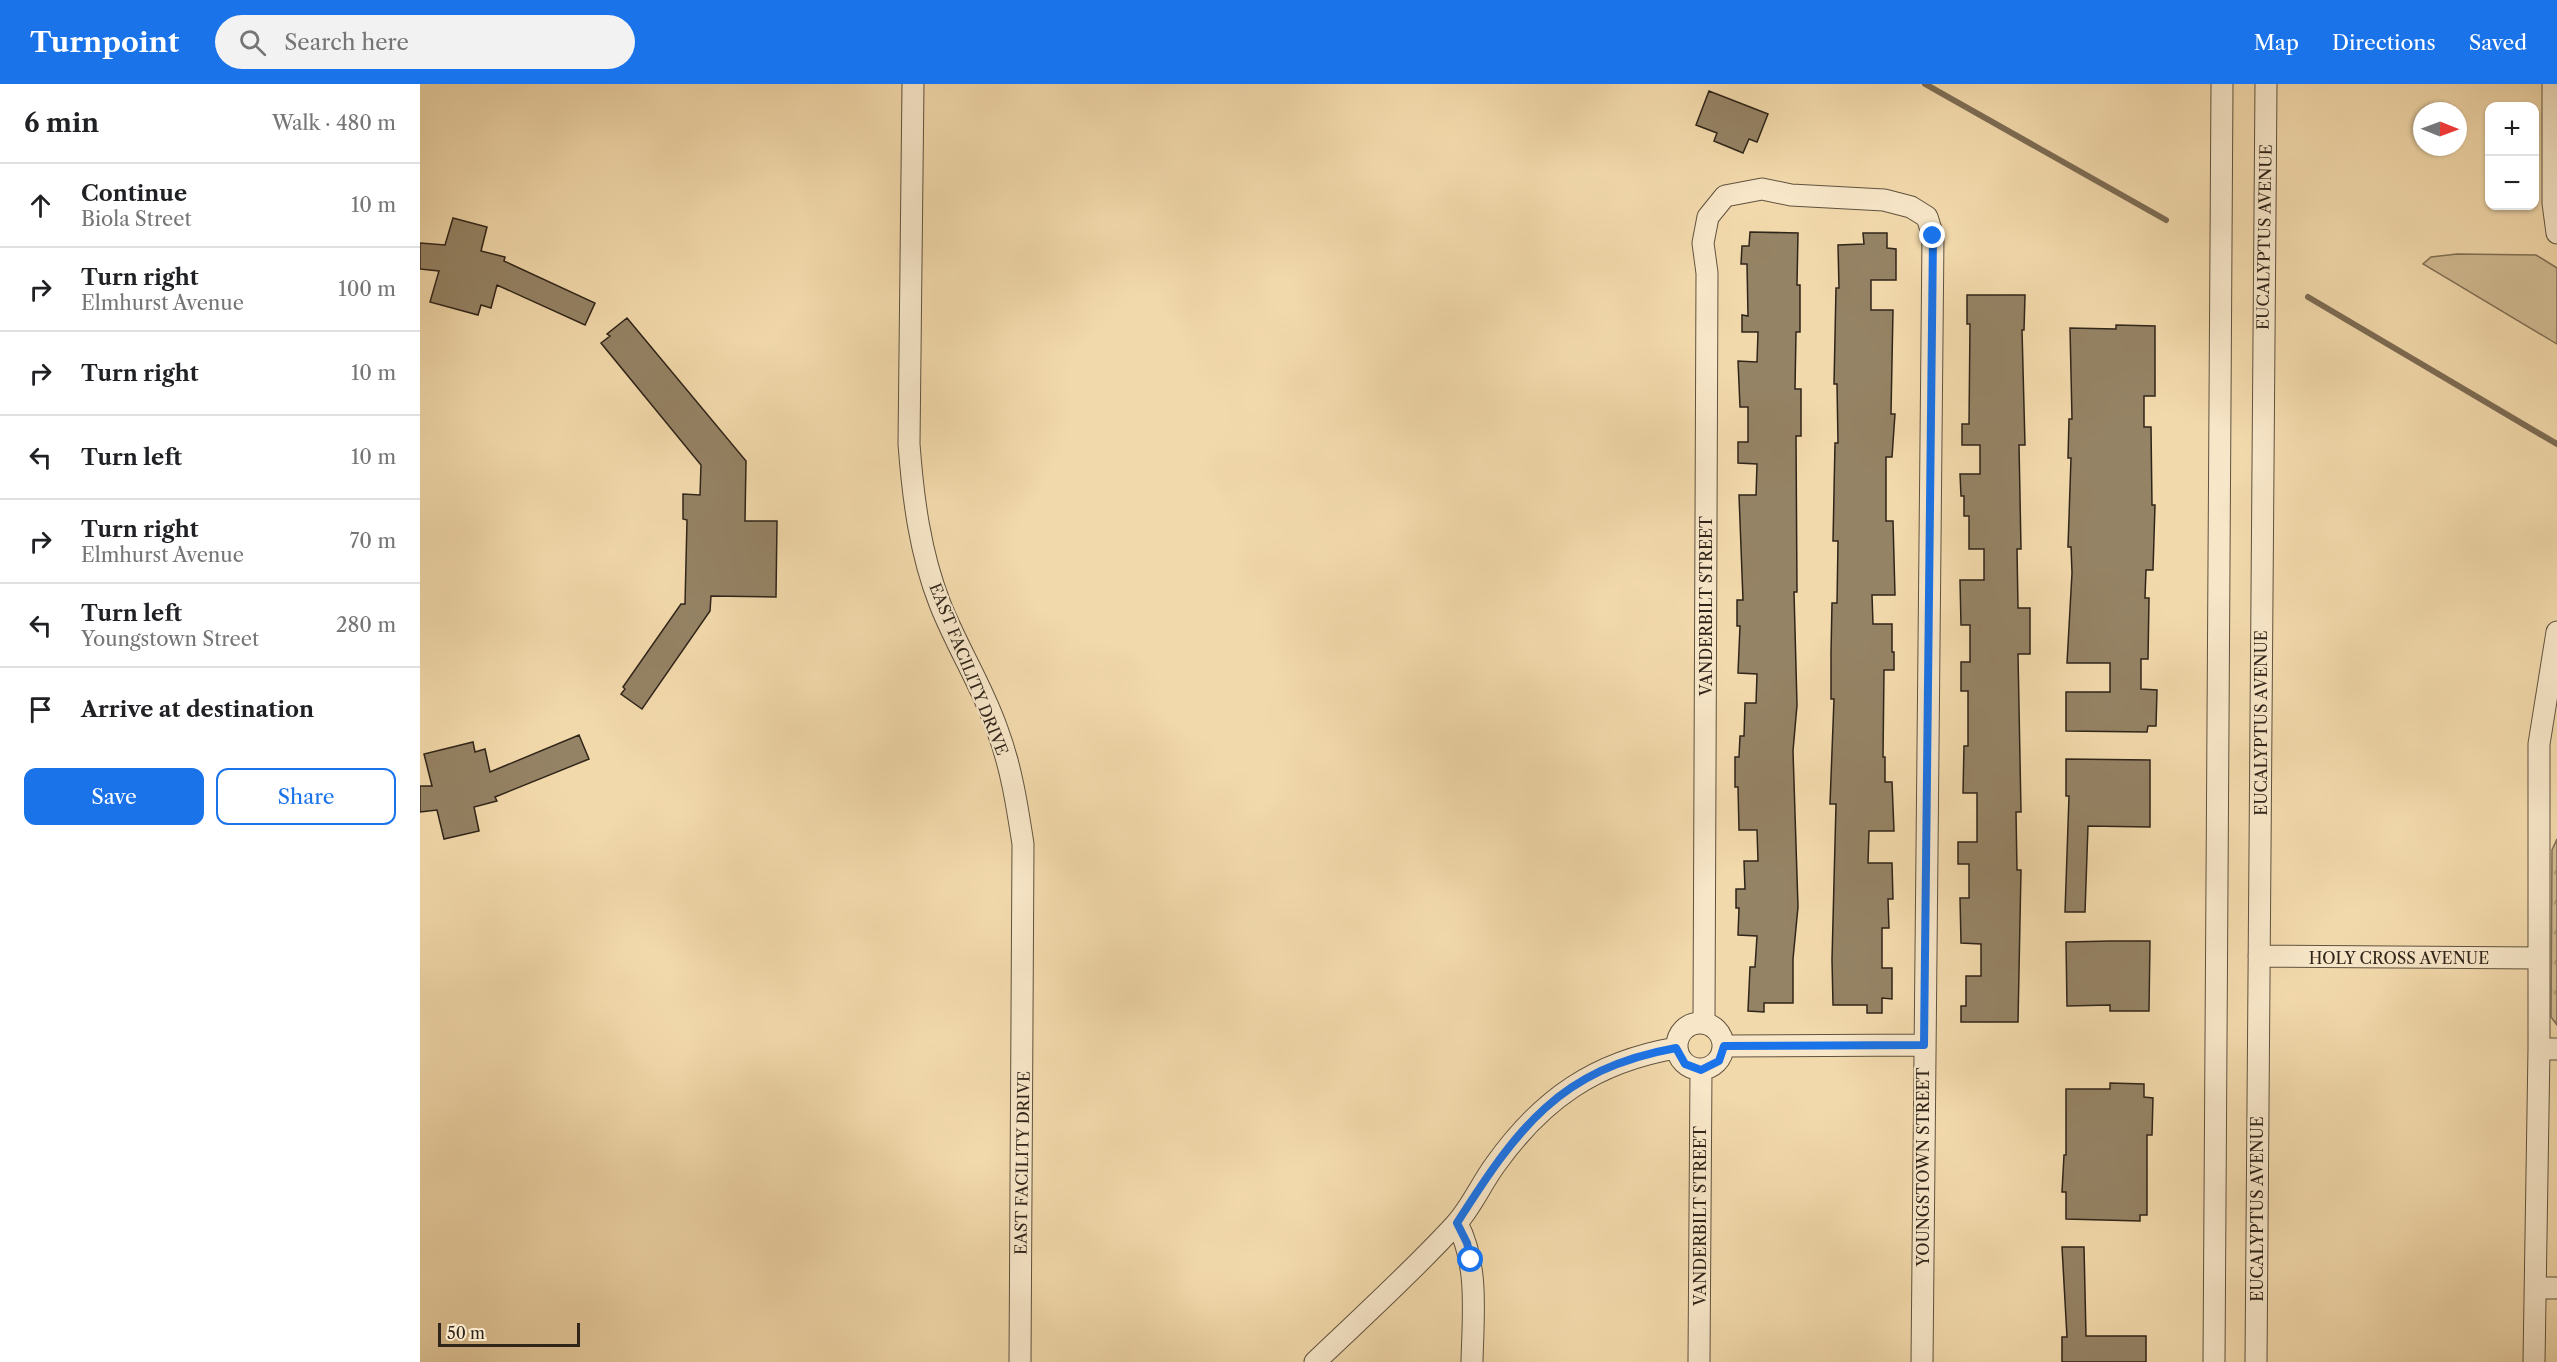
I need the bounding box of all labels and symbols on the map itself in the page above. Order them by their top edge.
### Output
north arrow [2413,102,2467,156]
street label: EUCALYPTUS AVENUE [2252,144,2276,330]
route end [1919,222,1945,248]
street label: VANDERBILT STREET [1696,516,1716,697]
street label: EAST FACILITY DRIVE [925,580,1013,758]
street label: EUCALYPTUS AVENUE [2251,630,2271,816]
street label: HOLY CROSS AVENUE [2309,948,2489,968]
street label: YOUNGSTOWN STREET [1913,1068,1933,1267]
street label: EAST FACILITY DRIVE [1010,1071,1034,1255]
street label: EUCALYPTUS AVENUE [2247,1116,2267,1302]
street label: VANDERBILT STREET [1690,1126,1710,1307]
route start [1457,1246,1483,1272]
scale bar [438,1320,580,1348]

